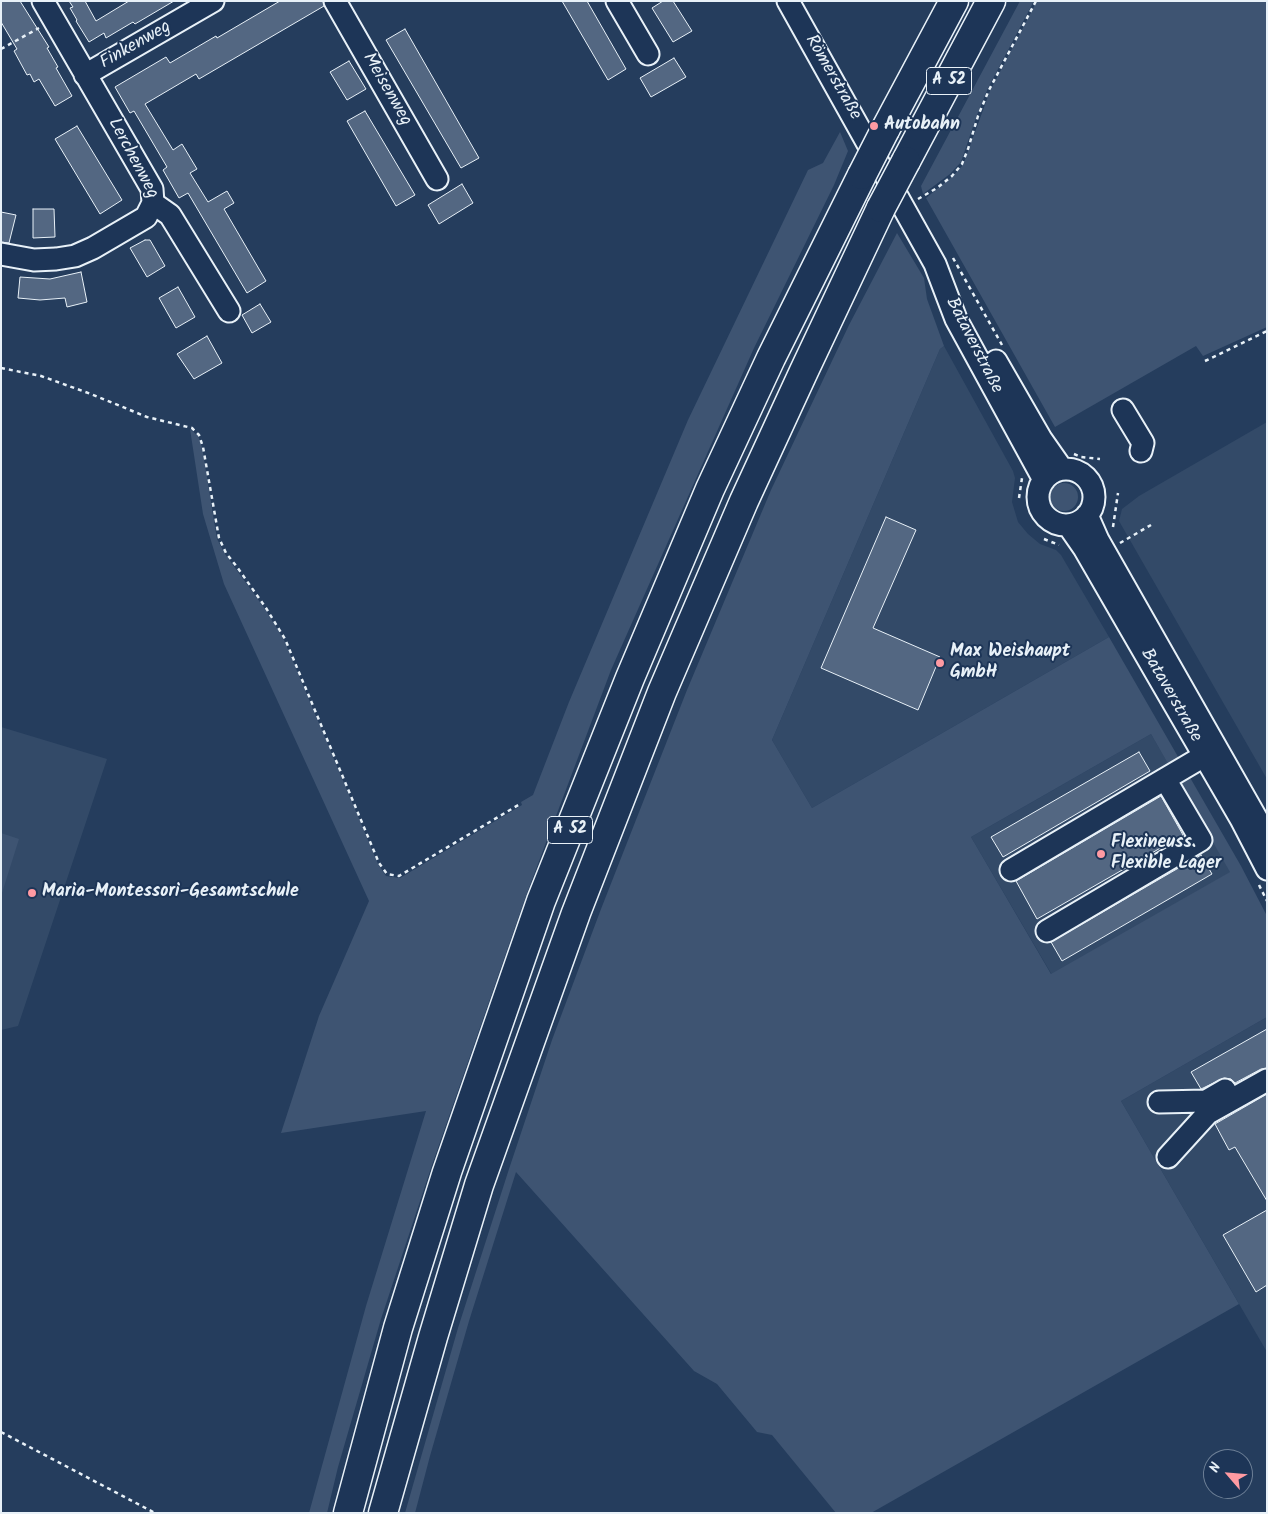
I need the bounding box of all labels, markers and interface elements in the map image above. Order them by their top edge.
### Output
street label: Finkenweg [97,17,175,75]
street label: Römerstraße [799,32,865,124]
street label: Meisenweg [356,50,416,130]
road number: A 52 [926,68,972,94]
street label: Lerchenweg [102,115,162,203]
place label: Autobahn [884,115,960,137]
marker: Autobahn [868,120,880,132]
street label: Bataverstraße [940,294,1006,398]
place label: Max Weishaupt GmbH [950,642,1070,684]
street label: Bataverstraße [1134,645,1206,747]
marker: Max Weishaupt GmbH [934,657,946,669]
road number: A 52 [548,816,592,844]
place label: Flexineuss. Flexible Lager [1111,833,1221,876]
marker: Flexineuss. Flexible Lager [1095,848,1107,860]
place label: Maria-Montessori-Gesamtschule [42,882,299,904]
marker: Maria-Montessori-Gesamtschule [26,887,38,899]
north arrow [1203,1449,1253,1499]
text: N [1204,1459,1227,1477]

